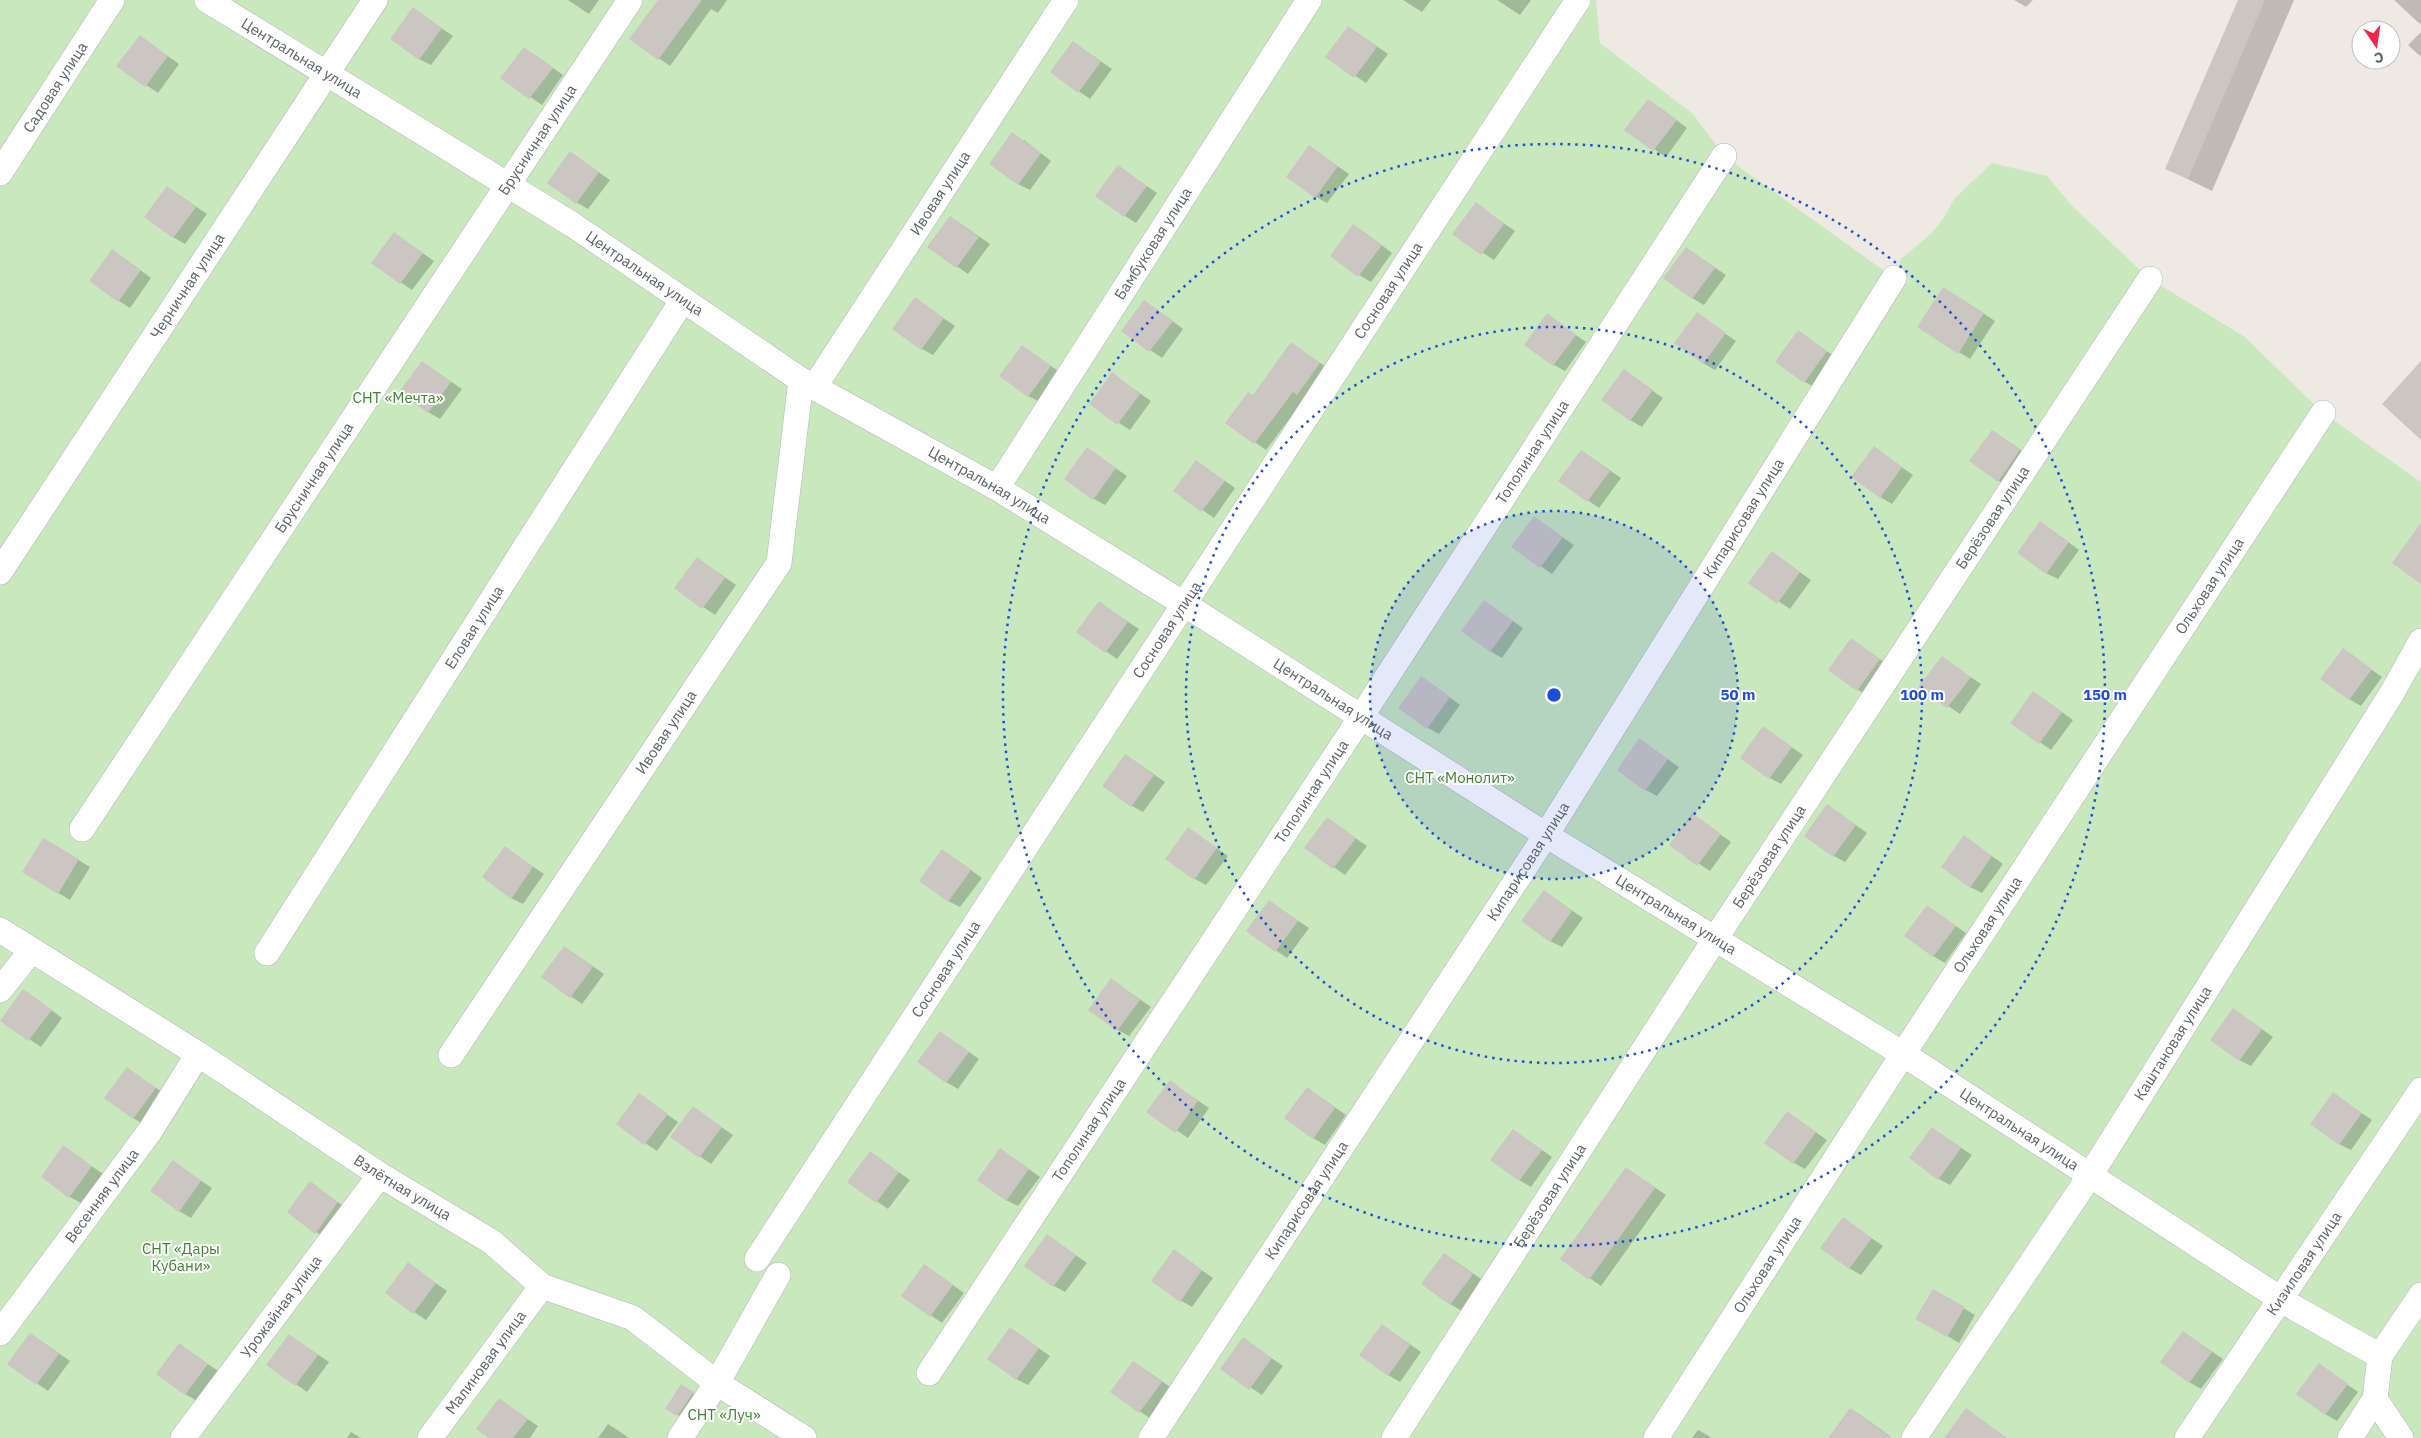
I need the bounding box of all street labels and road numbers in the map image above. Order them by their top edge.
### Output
street label: Центральная улица [238,13,366,102]
street label: Садовая улица [19,38,91,136]
street label: Брусничная улица [494,81,581,199]
street label: Ивовая улица [906,147,974,239]
street label: Бамбуковая улица [1110,184,1196,303]
street label: Центральная улица [582,226,707,320]
street label: Черничная улица [146,229,229,342]
street label: Сосновая улица [1349,238,1427,343]
street label: Тополиная улица [1491,396,1573,507]
street label: Брусничная улица [270,419,357,536]
street label: Центральная улица [925,442,1054,528]
street label: Кипарисовая улица [1699,455,1788,582]
street label: Берёзовая улица [1951,462,2033,573]
street label: Ольховая улица [2171,534,2248,638]
street label: Сосновая улица [1128,578,1205,682]
street label: Еловая улица [440,582,507,672]
street label: Центральная улица [1270,654,1397,744]
street label: Ивовая улица [631,686,701,777]
street label: Тополиная улица [1270,736,1352,847]
street label: Кипарисовая улица [1482,798,1573,924]
street label: Берёзовая улица [1728,801,1810,912]
street label: Центральная улица [1612,870,1740,959]
street label: Ольховая улица [1949,873,2026,977]
street label: Сосновая улица [907,917,984,1021]
street label: Каштановая улица [2129,982,2215,1104]
street label: Тополиная улица [1048,1074,1130,1185]
street label: Центральная улица [1956,1083,2083,1175]
street label: Кипарисовая улица [1260,1137,1352,1263]
street label: Берёзовая улица [1509,1140,1590,1251]
street label: Весенняя улица [60,1145,143,1246]
street label: Взлётная улица [350,1150,455,1224]
street label: Кизиловая улица [2262,1208,2345,1319]
street label: Ольховая улица [1729,1212,1805,1317]
street label: Урожайная улица [236,1251,326,1362]
street label: Малиновая улица [441,1306,530,1418]

